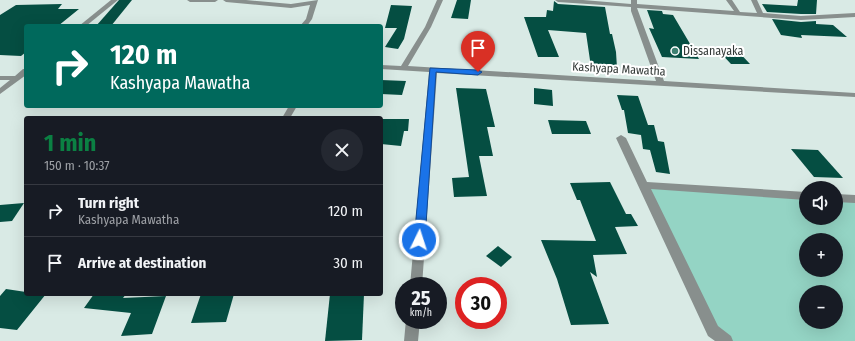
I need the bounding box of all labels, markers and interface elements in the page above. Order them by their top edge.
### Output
pin [461,31,495,72]
icon: arrive [467,37,489,59]
text: 120 m [110,38,177,71]
icon: right [44,40,96,92]
place label: Dissanayaka [683,44,743,58]
marker: Dissanayaka [670,46,680,56]
street label: Kashyapa Mawatha [572,60,666,78]
text: Kashyapa Mawatha [110,72,250,94]
text: 1 min [44,129,96,157]
button: close [321,129,363,171]
text: 150 m · 10:37 [44,158,110,173]
map controls [799,181,843,329]
button: sound [799,181,843,225]
text: Turn right [78,194,139,212]
icon: right [44,200,66,222]
text: 120 m [328,202,363,220]
text: Kashyapa Mawatha [78,212,179,227]
position arrow [398,219,440,261]
button: + [799,233,843,277]
icon: arrive [44,252,66,274]
text: Arrive at destination [78,254,206,272]
text: 30 m [333,254,363,272]
speed limit sign: 30 [455,277,507,329]
button: − [799,285,843,329]
text: 25 [411,286,431,310]
text: km/h [410,307,432,319]

